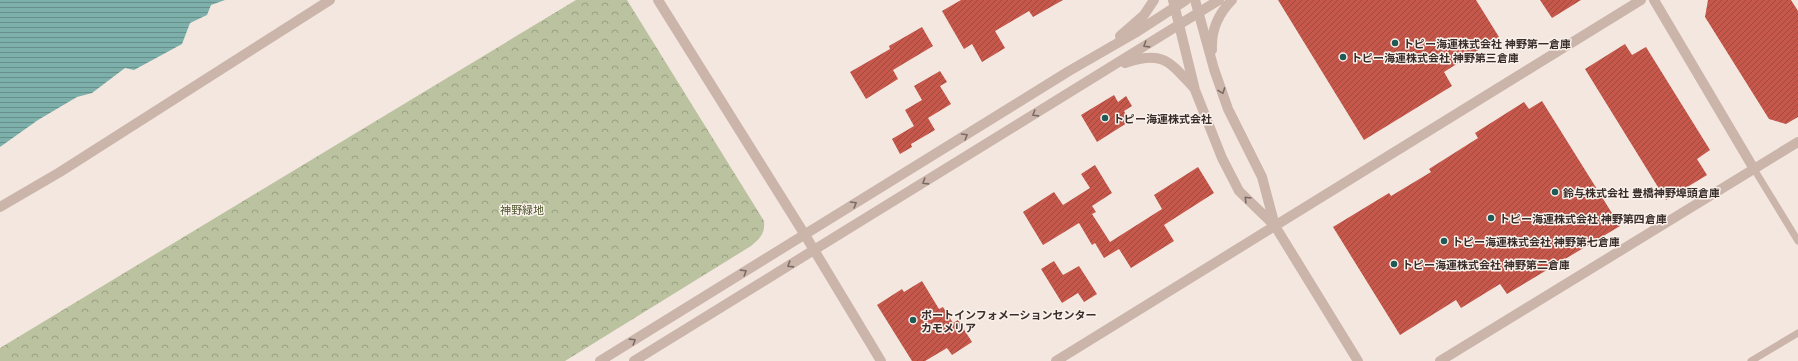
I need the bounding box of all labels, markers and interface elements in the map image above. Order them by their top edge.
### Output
place label: トピー海運株式会社 神野第一倉庫 [1403,36,1571,51]
marker: トピー海運株式会社 神野第一倉庫 [1390,38,1400,48]
one-way arrow [1143,41,1150,48]
place label: トピー海運株式会社 神野第三倉庫 [1351,50,1519,65]
marker: トピー海運株式会社 神野第三倉庫 [1338,52,1348,62]
one-way arrow [1217,87,1225,94]
one-way arrow [1032,109,1039,116]
place label: トピー海運株式会社 [1113,111,1212,126]
marker: トピー海運株式会社 [1100,113,1110,123]
one-way arrow [961,134,968,141]
one-way arrow [922,177,929,184]
place label: 鈴与株式会社 豊橋神野埠頭倉庫 [1563,185,1720,200]
marker: 鈴与株式会社 豊橋神野埠頭倉庫 [1550,187,1560,197]
one-way arrow [1244,196,1252,204]
park label: 神野緑地 [500,202,544,217]
one-way arrow [850,202,857,209]
place label: トピー海運株式会社 神野第四倉庫 [1499,211,1667,226]
marker: トピー海運株式会社 神野第四倉庫 [1486,213,1496,223]
place label: トピー海運株式会社 神野第七倉庫 [1452,234,1620,249]
marker: トピー海運株式会社 神野第七倉庫 [1439,236,1449,246]
place label: トピー海運株式会社 神野第二倉庫 [1402,257,1570,272]
marker: トピー海運株式会社 神野第二倉庫 [1389,259,1399,269]
one-way arrow [787,260,794,267]
one-way arrow [740,270,747,277]
place label: ポートインフォメーションセンター カモメリア [921,307,1096,335]
marker: ポートインフォメーションセンター カモメリア [908,315,918,325]
one-way arrow [629,338,636,345]

